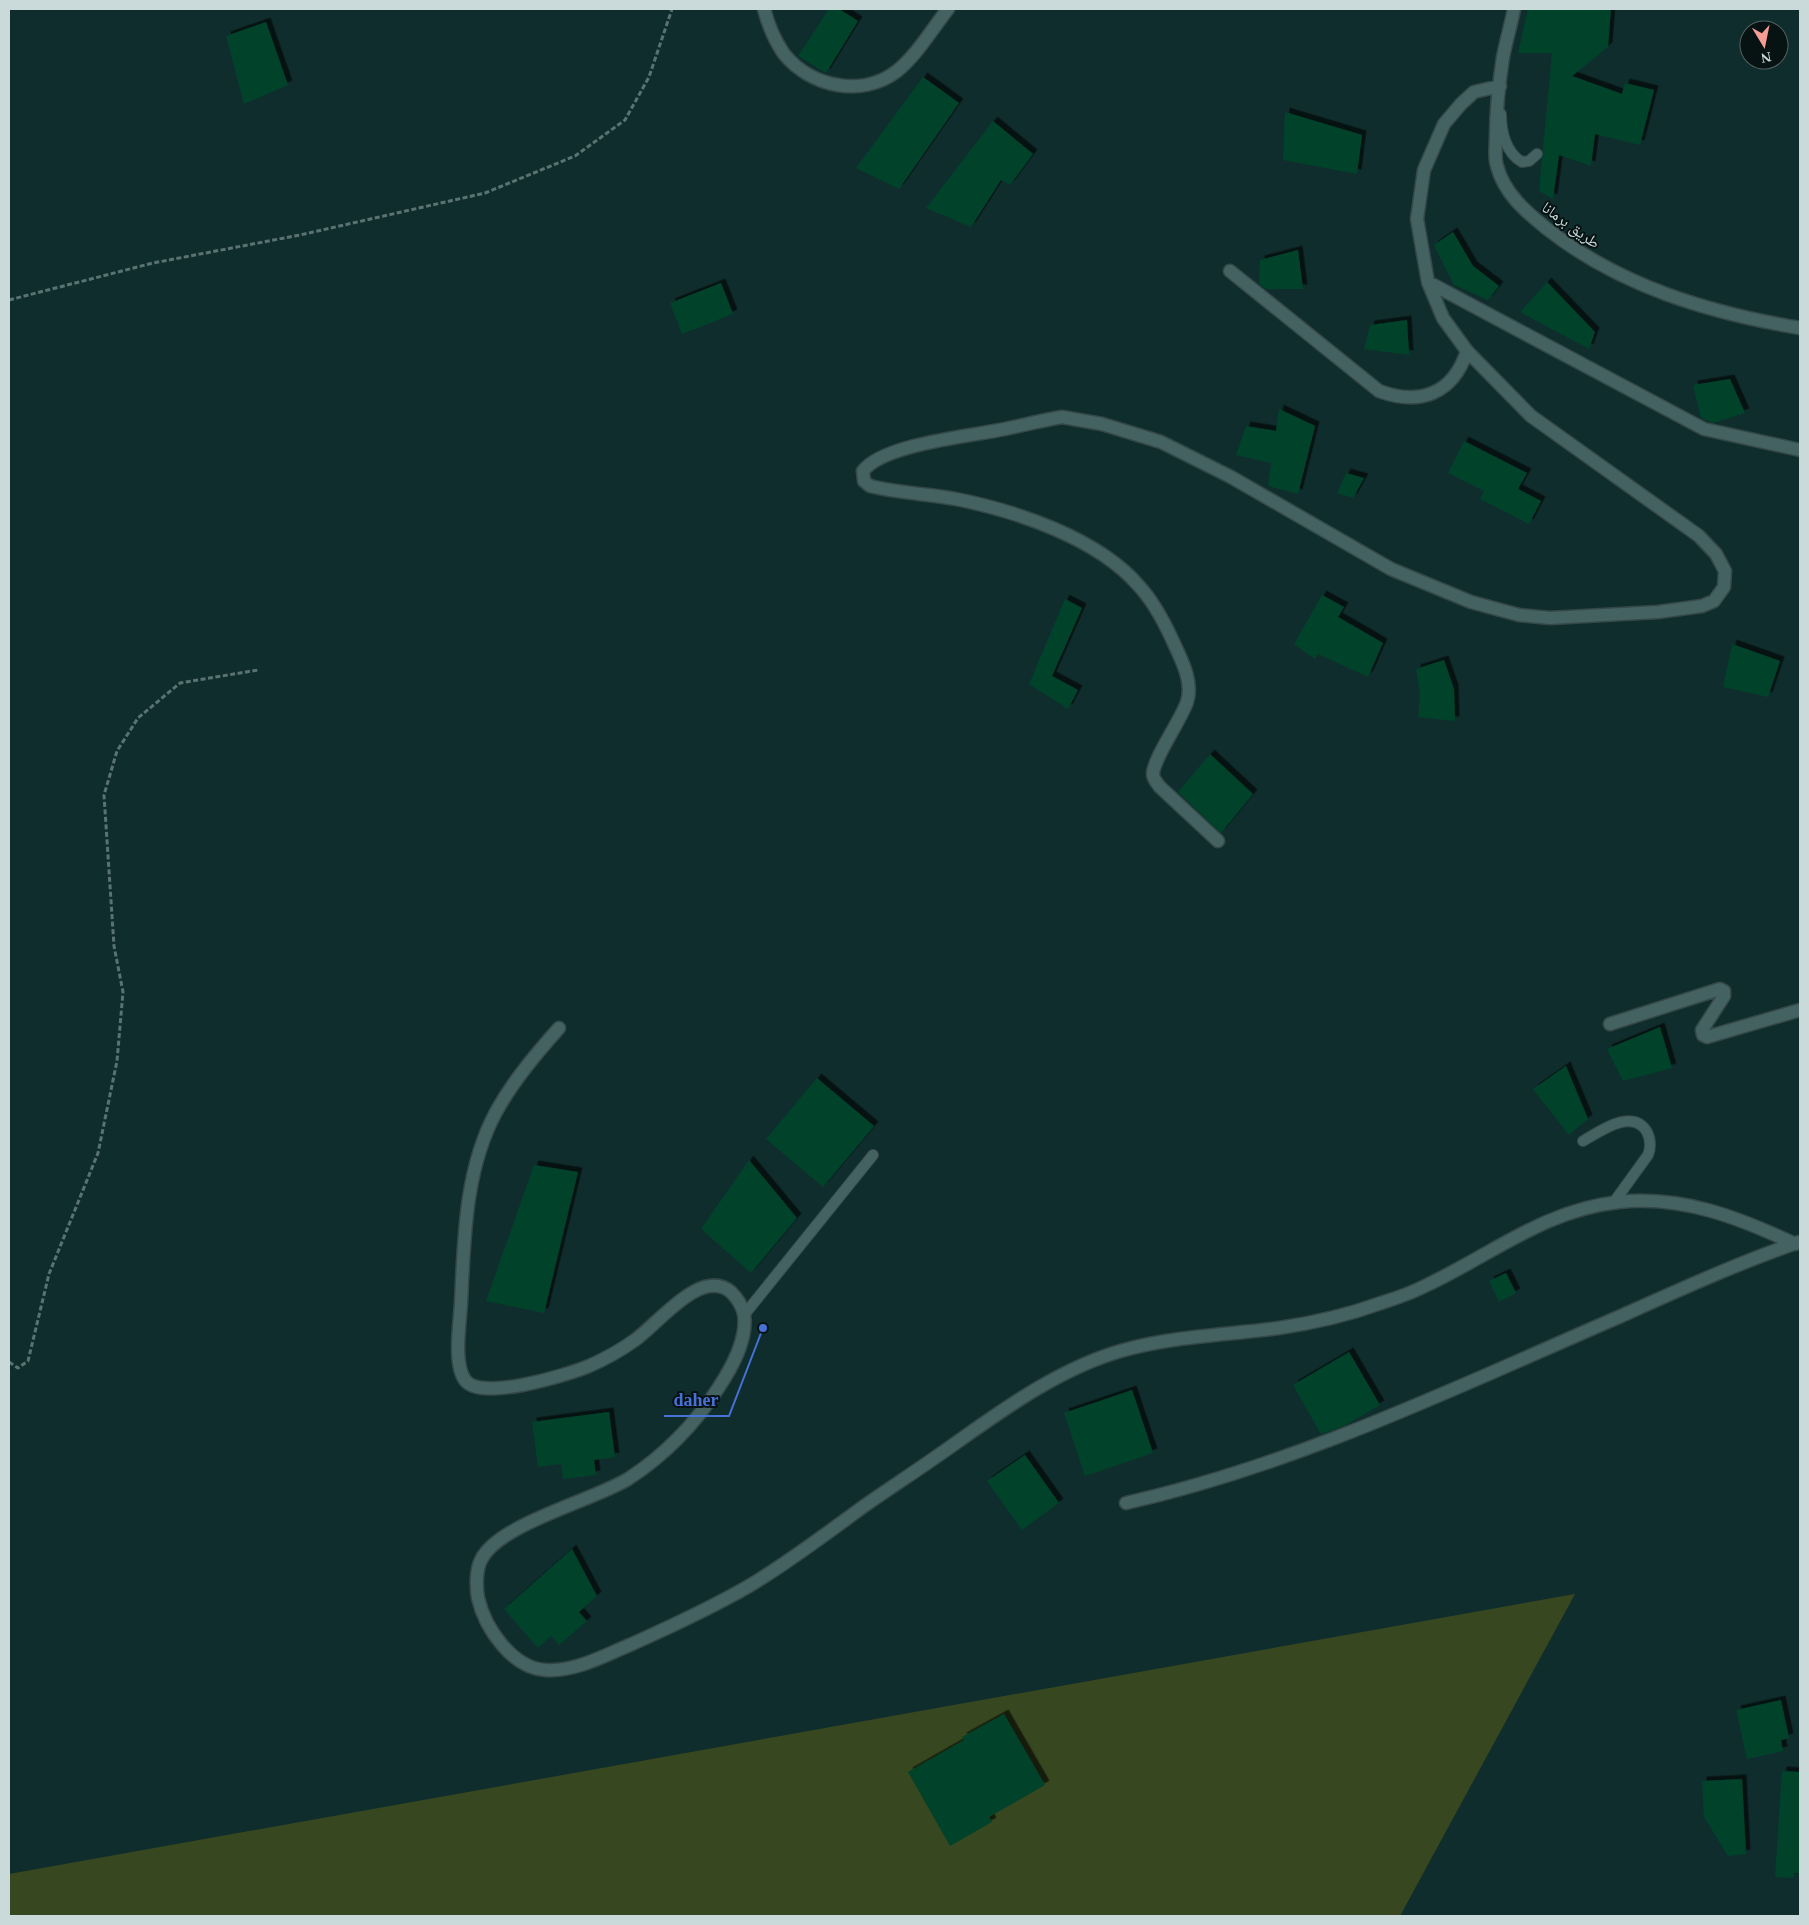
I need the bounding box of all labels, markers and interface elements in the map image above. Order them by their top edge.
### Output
north arrow [1739,20,1789,70]
text: N [1760,49,1772,66]
street label: طريق برمانا [1538,198,1603,253]
callout: daher [664,1383,729,1416]
text: daher [674,1390,719,1410]

